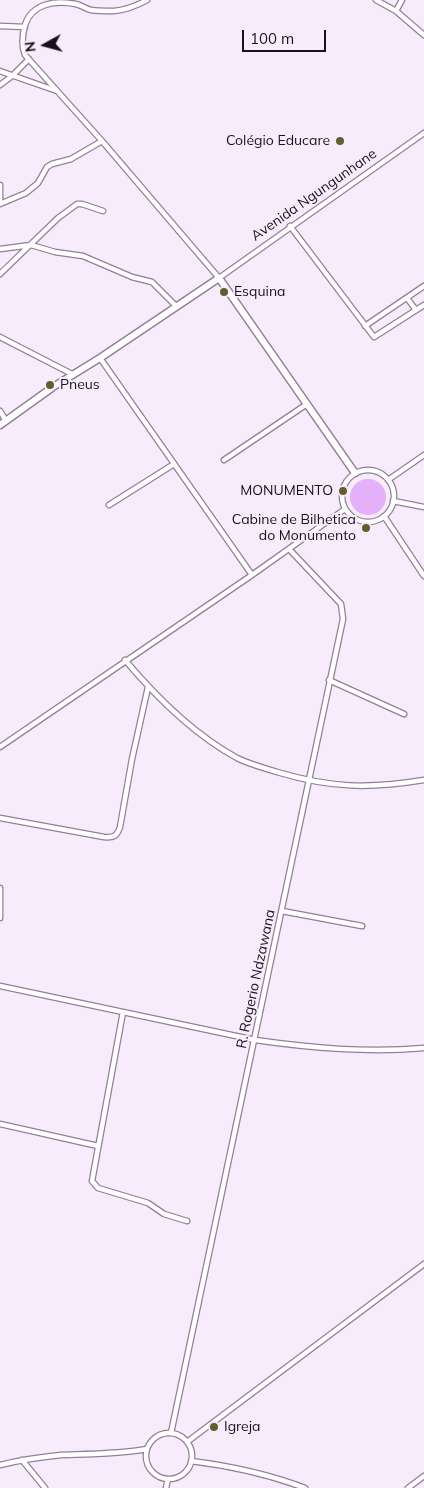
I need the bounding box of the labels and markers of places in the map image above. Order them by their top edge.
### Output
place label: Colégio Educare [226,133,330,149]
marker: Colégio Educare [334,135,346,147]
place label: Esquina [234,284,285,300]
marker: Esquina [218,286,230,298]
place label: Pneus [60,377,100,393]
marker: Pneus [44,379,56,391]
place label: MONUMENTO [240,483,333,499]
marker: MONUMENTO [337,485,349,497]
place label: Cabine de Bilhetica do Monumento [232,512,356,544]
marker: Cabine de Bilhetica do Monumento [360,522,372,534]
place label: Igreja [224,1419,260,1435]
marker: Igreja [208,1421,220,1433]

